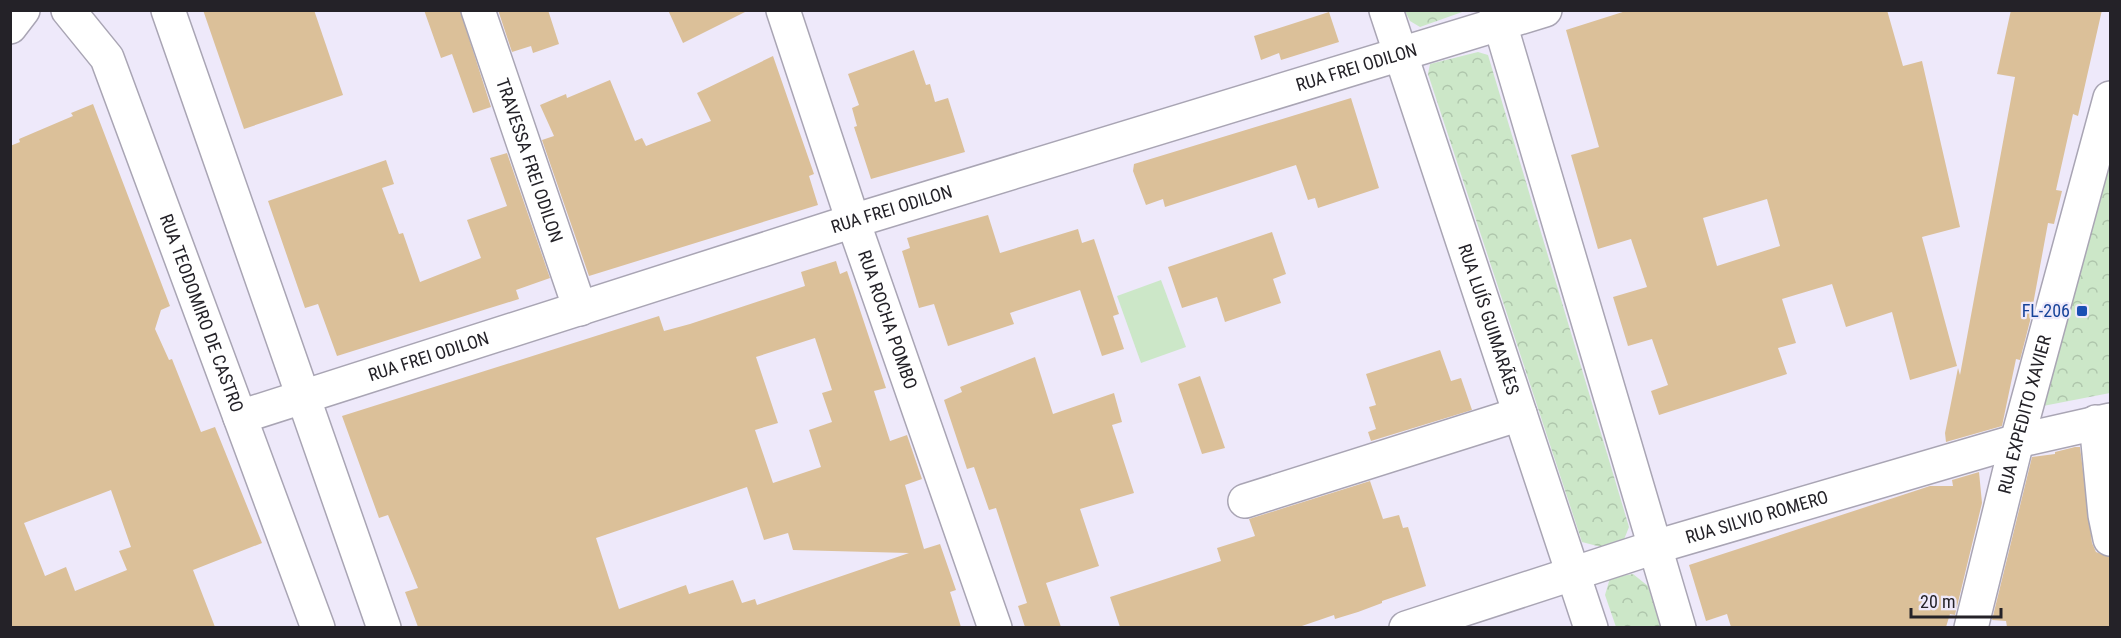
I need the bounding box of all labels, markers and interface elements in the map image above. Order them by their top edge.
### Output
street label: RUA FREI ODILON [1293,39,1419,95]
street label: TRAVESSA FREI ODILON [492,75,568,245]
street label: RUA FREI ODILON [828,180,955,237]
street label: RUA TEODOMIRO DE CASTRO [156,211,248,415]
street label: RUA LUÍS GUIMARÃES [1454,241,1524,397]
street label: RUA ROCHA POMBO [854,248,922,392]
place label: FL-206 [2022,300,2070,321]
marker: FL-206 [2075,304,2089,318]
street label: RUA FREI ODILON [366,327,491,385]
street label: RUA EXPEDITO XAVIER [1993,333,2055,496]
street label: RUA SILVIO ROMERO [1683,486,1831,548]
scale bar [1911,581,2001,619]
text: 20 m [1920,591,1955,612]

